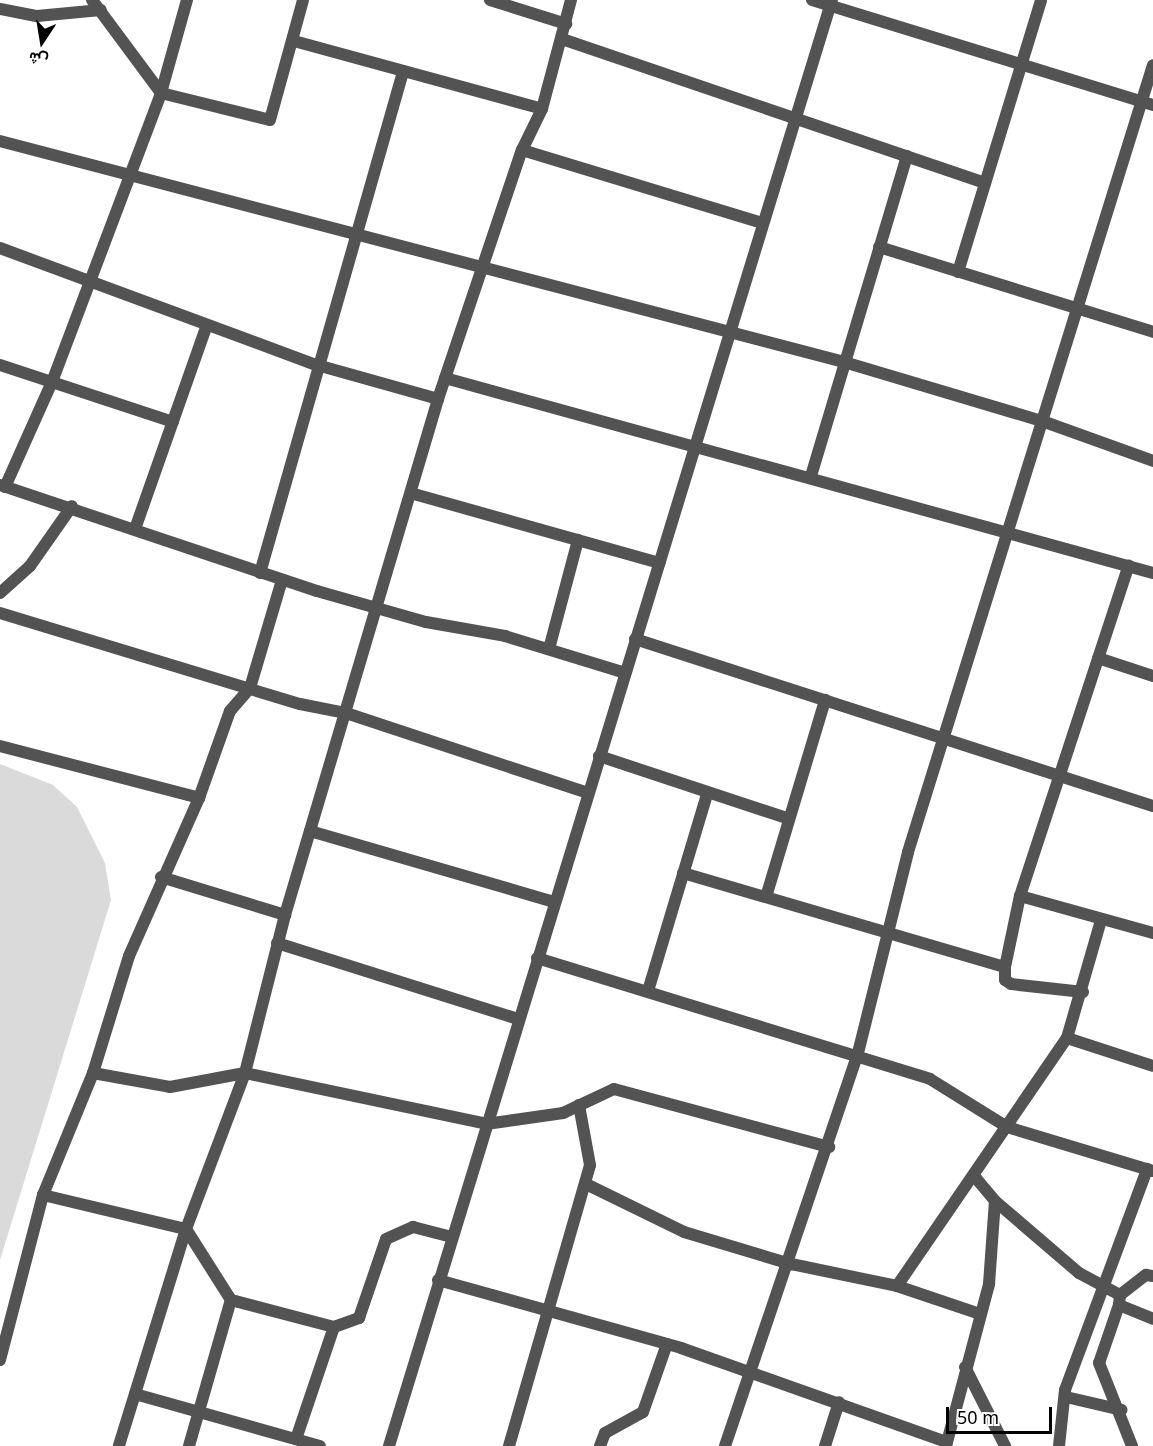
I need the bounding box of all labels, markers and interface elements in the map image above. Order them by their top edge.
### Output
north arrow [12,12,72,72]
text: ش [27,47,50,72]
scale bar [949,1395,1056,1433]
text: 50 m [957,1405,999,1429]

